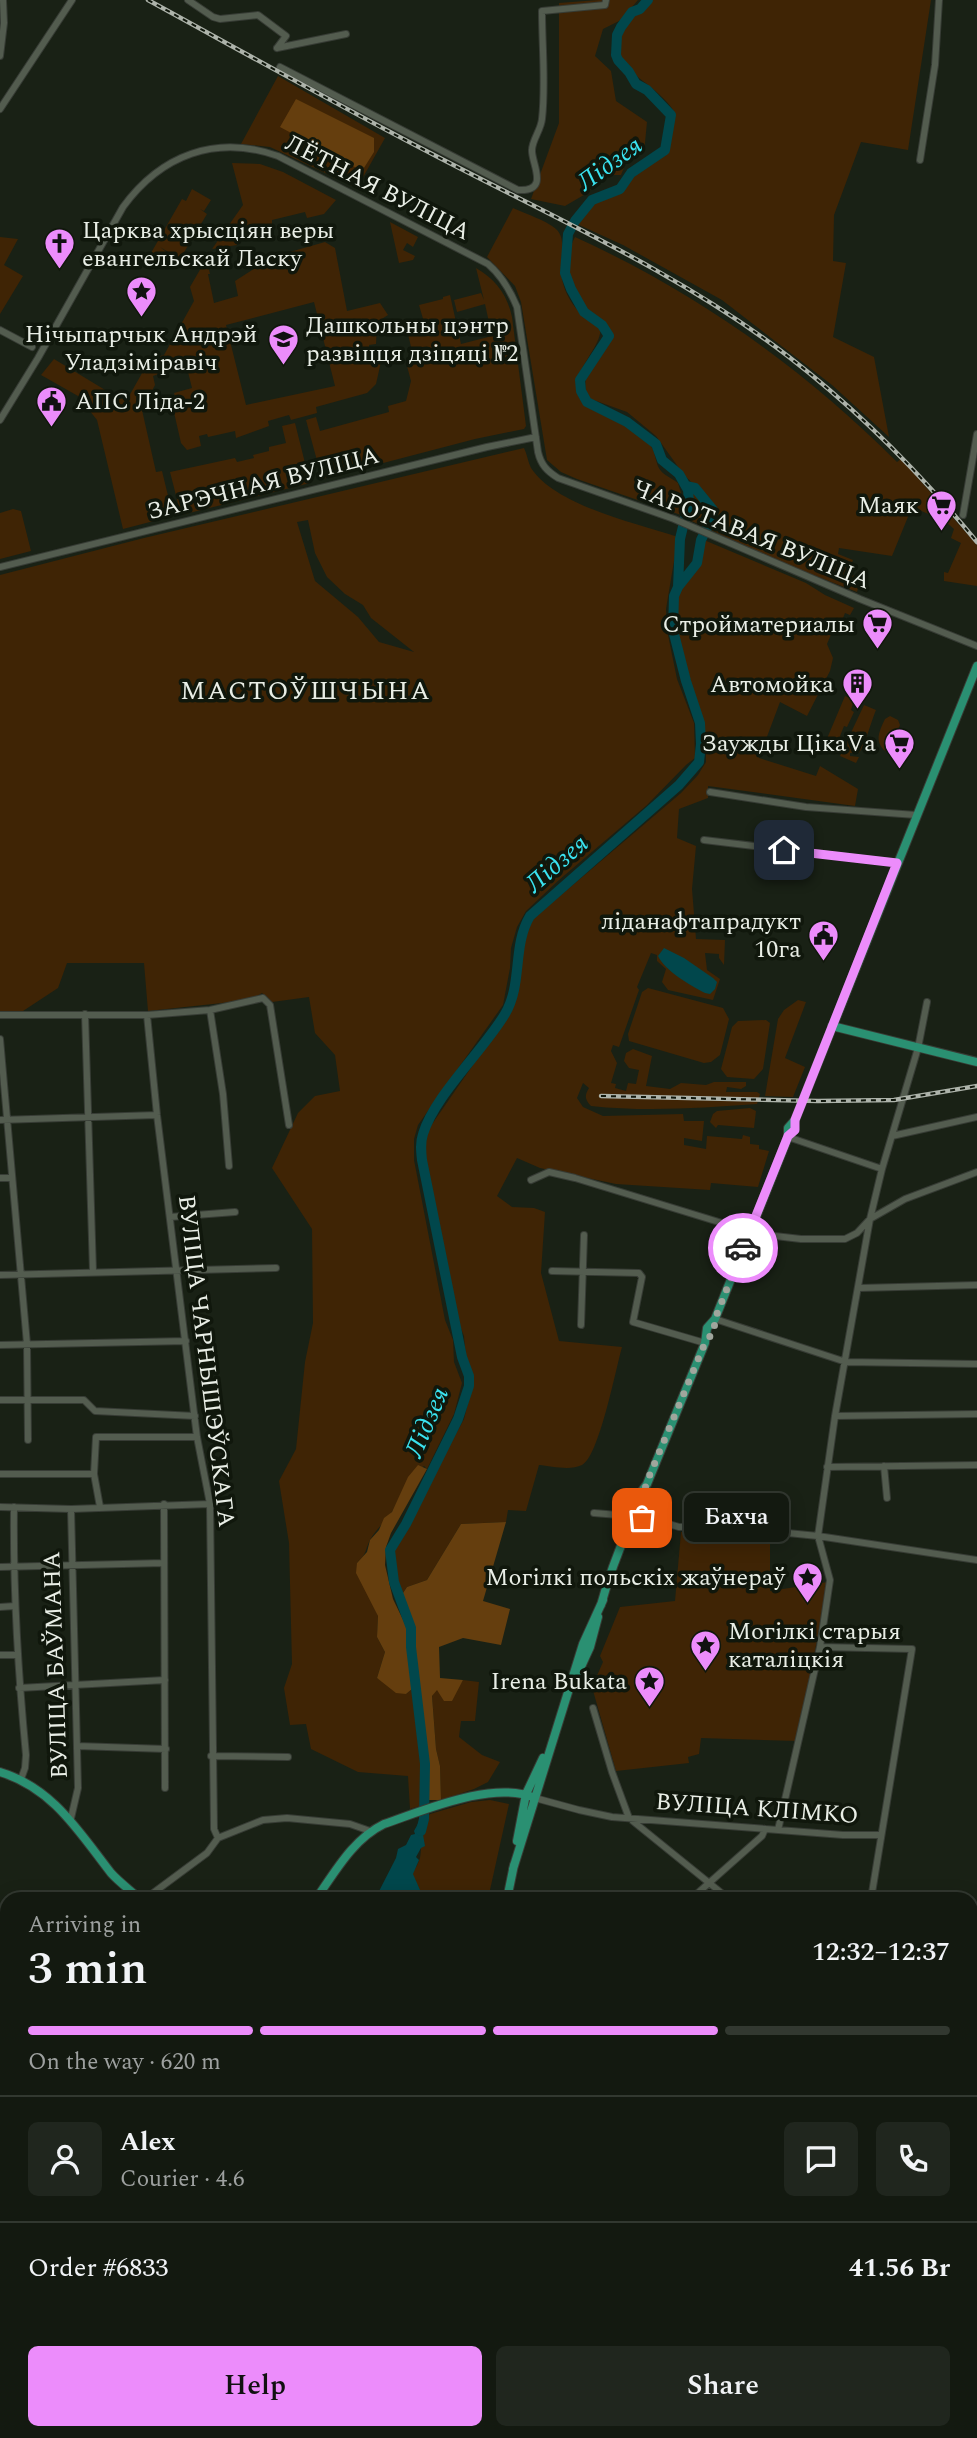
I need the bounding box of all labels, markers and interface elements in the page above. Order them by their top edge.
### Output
street label: ЛЁТНАЯ ВУЛІЦА [279,126,477,250]
water label: Лідзея [567,126,651,202]
place label: Царква хрысціян веры евангельскай Ласку [82,213,334,277]
church icon: Царква хрысціян веры евангельскай Ласку [42,227,76,271]
place icon: Нічыпарчык Андрэй Уладзіміравіч [124,275,158,319]
place label: Дашкольны цэнтр развіцця дзіцяці №2 [306,308,518,372]
place label: Нічыпарчык Андрэй Уладзіміравіч [25,317,257,381]
school or university icon: Дашкольны цэнтр развіцця дзіцяці №2 [266,322,300,366]
public building icon: АПС Ліда-2 [35,384,69,428]
place label: АПС Ліда-2 [75,384,205,420]
street label: ЗАРЭЧНАЯ ВУЛІЦА [143,438,383,530]
street label: ЧАРОТАВАЯ ВУЛІЦА [627,471,876,599]
place label: Маяк [858,488,919,524]
supermarket icon: Маяк [925,488,959,532]
place label: Стройматериалы [662,607,855,643]
supermarket icon: Стройматериалы [861,607,895,651]
place label: Автомойка [710,667,834,703]
building icon: Автомойка [840,667,874,711]
district label: МАСТОЎШЧЫНА [180,671,432,711]
place label: Заужды ЦікаVа [701,726,876,762]
supermarket icon: Заужды ЦікаVа [882,726,916,770]
pin [754,820,814,880]
water label: Лідзея [515,824,598,904]
icon: home [765,831,803,869]
place label: ліданафтапрадукт 10га [601,904,801,968]
public building icon: ліданафтапрадукт 10га [807,918,841,962]
street label: ВУЛІЦА ЧАРНЫШЭЎСКАГА [168,1193,244,1529]
courier [708,1213,778,1283]
icon: car [724,1229,762,1267]
water label: Лідзея [394,1380,460,1465]
pin [612,1488,672,1548]
callout: Бахча [684,1494,789,1542]
icon: bag [623,1499,661,1537]
text: Бахча [704,1500,769,1535]
street label: ВУЛІЦА БАЎМАНА [34,1551,78,1779]
place label: Могілкі польскіх жаўнераў [486,1560,786,1596]
place icon: Могілкі польскіх жаўнераў [791,1560,825,1604]
place label: Могілкі старыя каталіцкія [728,1614,901,1678]
place icon: Могілкі старыя каталіцкія [688,1628,722,1672]
place label: Irena Bukata [491,1664,627,1700]
place icon: Irena Bukata [633,1664,667,1708]
street label: ВУЛІЦА КЛІМКО [654,1784,860,1834]
text: Arriving in [28,1908,141,1943]
text: 12:32–12:37 [812,1932,950,1972]
text: 3 min [28,1934,147,2004]
text: On the way · 620 m [28,2045,221,2080]
button: person [28,2122,102,2196]
text: Alex [120,2122,175,2162]
button: chat [784,2122,858,2196]
button: phone [876,2122,950,2196]
text: Courier · 4.6 [120,2162,245,2197]
text: Order #6833 [28,2248,168,2288]
text: 41.56 Br [849,2248,950,2288]
button: Help [28,2346,482,2426]
button: Share [496,2346,950,2426]

